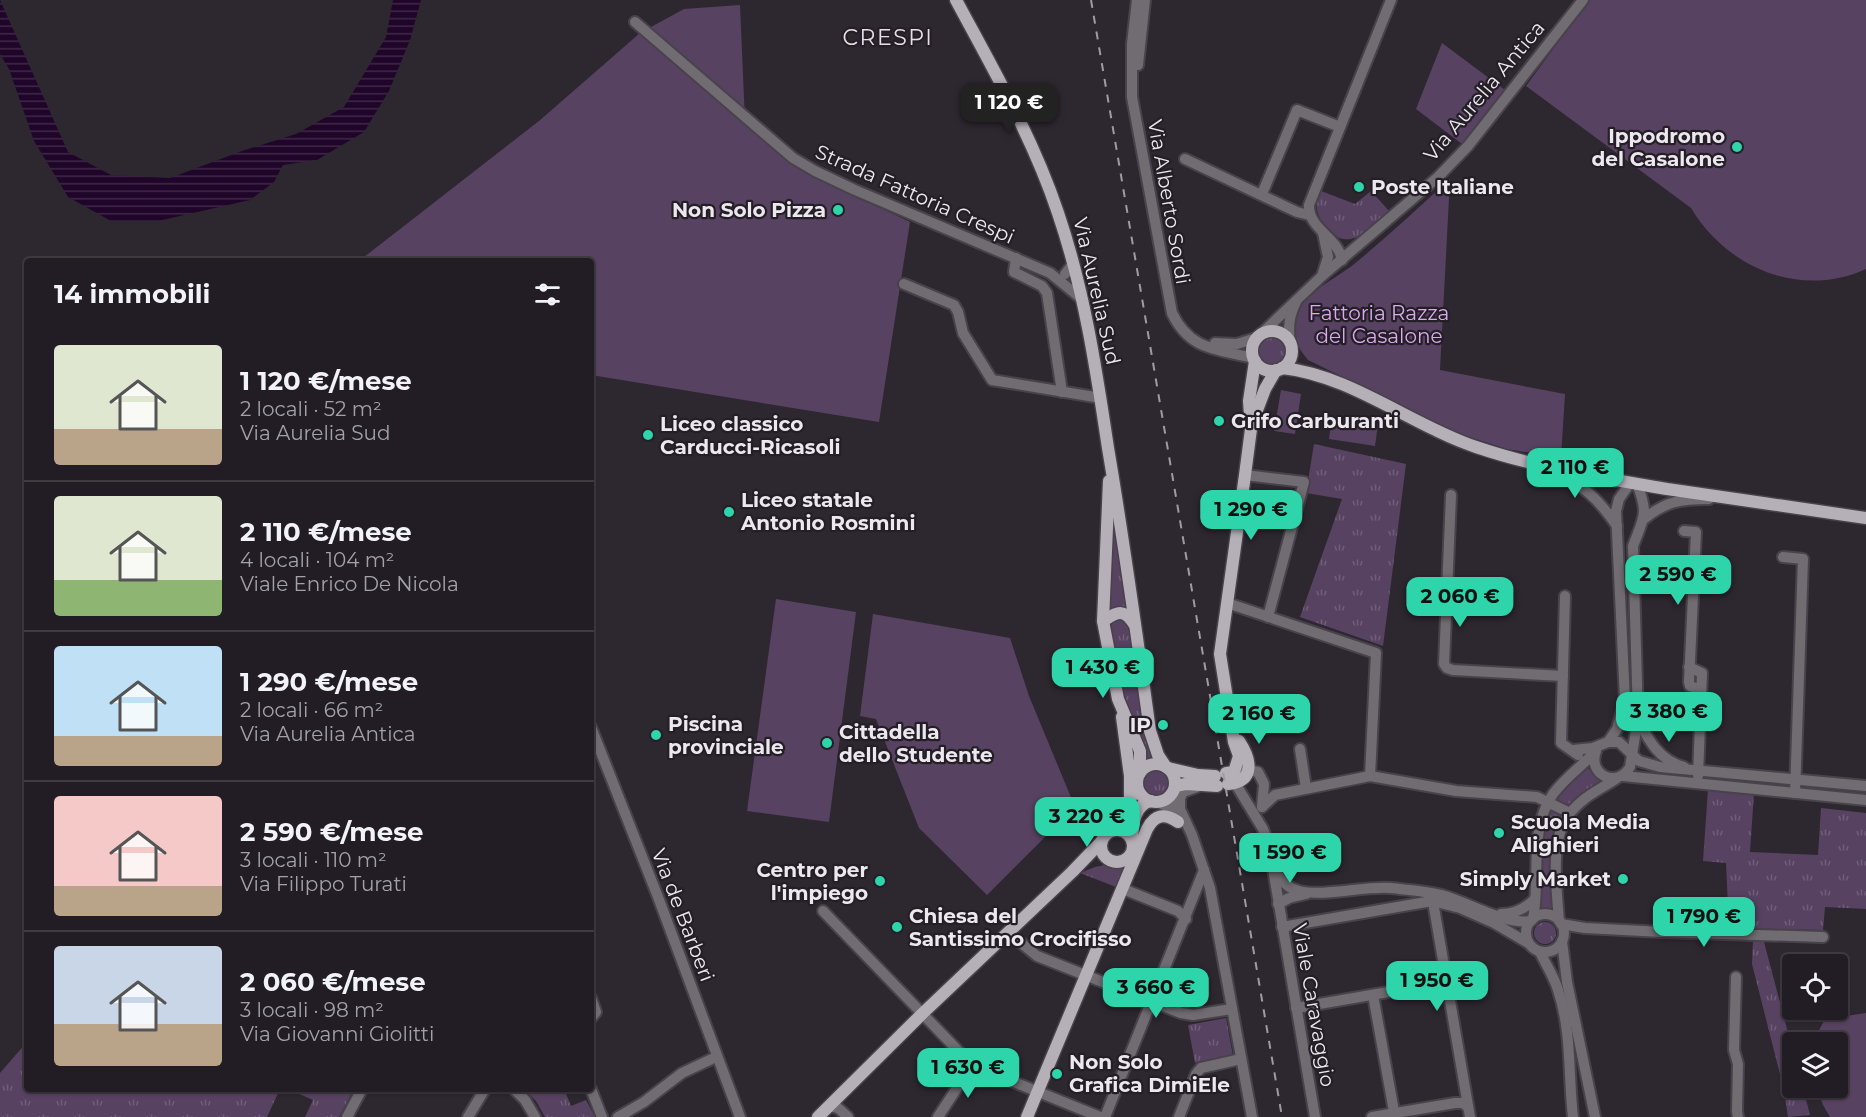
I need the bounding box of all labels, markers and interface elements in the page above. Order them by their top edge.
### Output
street label: Via Aurelia Antica [1418,16,1550,166]
district label: CRESPI [843,24,933,51]
pin: 1 120 € [954,83,1064,134]
text: 1 120 € [975,90,1043,114]
street label: Via Alberto Sordi [1143,118,1195,286]
place label: Ippodromo del Casalone [1592,124,1725,171]
street label: Strada Fattoria Crespi [812,139,1018,249]
marker: Ippodromo del Casalone [1730,140,1744,154]
place label: Poste Italiane [1371,175,1514,199]
marker: Poste Italiane [1352,180,1366,194]
place label: Non Solo Pizza [672,198,826,222]
marker: Non Solo Pizza [831,203,845,217]
street label: Via Aurelia Sud [1068,215,1126,367]
text: 14 immobili [54,278,210,310]
icon: filters [531,278,564,311]
park label: Fattoria Razza del Casalone [1309,301,1449,348]
text: 1 120 €/mese [240,365,412,397]
icon: home [102,369,174,441]
text: 2 locali · 52 m² [240,397,382,421]
place label: Grifo Carburanti [1231,409,1399,433]
place label: Liceo classico Carducci-Ricasoli [660,412,841,459]
marker: Grifo Carburanti [1212,414,1226,428]
text: Via Aurelia Sud [240,421,391,445]
marker: Liceo classico Carducci-Ricasoli [641,428,655,442]
pin: 2 110 € [1520,448,1630,499]
text: 2 110 € [1541,455,1609,479]
place label: Liceo statale Antonio Rosmini [740,488,915,535]
pin: 1 290 € [1196,490,1306,541]
text: 1 290 € [1214,497,1288,521]
marker: Liceo statale Antonio Rosmini [722,505,736,519]
text: 2 110 €/mese [240,516,412,548]
icon: home [102,520,174,592]
text: 4 locali · 104 m² [240,548,394,572]
pin: 2 590 € [1623,555,1733,606]
text: 2 590 € [1639,562,1717,586]
text: Viale Enrico De Nicola [240,572,459,596]
pin: 2 060 € [1405,577,1515,628]
text: 2 060 € [1420,584,1500,608]
pin: 1 430 € [1048,648,1158,699]
text: 1 430 € [1066,655,1140,679]
text: 1 290 €/mese [240,666,418,698]
icon: home [102,670,174,742]
pin: 3 380 € [1614,692,1724,743]
pin: 2 160 € [1204,694,1314,745]
text: 2 locali · 66 m² [240,698,383,722]
text: 3 380 € [1630,699,1708,723]
text: 2 160 € [1222,701,1296,725]
place label: Piscina provinciale [668,712,784,759]
place label: IP [1130,713,1151,737]
marker: IP [1156,718,1170,732]
place label: Cittadella dello Studente [839,720,993,767]
text: Via Aurelia Antica [240,722,416,746]
marker: Piscina provinciale [649,728,663,742]
marker: Cittadella dello Studente [820,736,834,750]
pin: 3 220 € [1032,797,1142,848]
text: 3 220 € [1049,804,1125,828]
place label: Scuola Media Alighieri [1510,810,1650,857]
text: 2 590 €/mese [240,816,423,848]
icon: home [102,820,174,892]
marker: Scuola Media Alighieri [1492,826,1506,840]
pin: 1 590 € [1235,833,1345,884]
text: 1 590 € [1253,840,1327,864]
street label: Via de Barberi [647,845,719,985]
text: 3 locali · 110 m² [240,848,387,872]
place label: Centro per l'impiego [757,858,868,905]
place label: Simply Market [1460,867,1611,891]
text: Via Filippo Turati [240,872,407,896]
marker: Simply Market [1616,872,1630,886]
marker: Centro per l'impiego [873,874,887,888]
pin: 1 790 € [1649,897,1759,948]
place label: Chiesa del Santissimo Crocifisso [909,904,1132,951]
text: 1 790 € [1667,904,1741,928]
marker: Chiesa del Santissimo Crocifisso [890,920,904,934]
street label: Viale Caravaggio [1288,921,1340,1089]
map controls [1782,954,1848,1098]
button: locate [1782,954,1848,1020]
pin: 1 950 € [1382,961,1492,1012]
text: 2 060 €/mese [240,966,426,998]
pin: 3 660 € [1101,968,1211,1019]
text: 1 950 € [1400,968,1474,992]
icon: home [102,970,174,1042]
text: 3 660 € [1117,975,1195,999]
text: 3 locali · 98 m² [240,998,384,1022]
text: Via Giovanni Giolitti [240,1022,434,1046]
button: layers [1782,1032,1848,1098]
pin: 1 630 € [913,1048,1023,1099]
place label: Non Solo Grafica DimiEle [1069,1050,1230,1097]
text: 1 630 € [931,1055,1005,1079]
marker: Non Solo Grafica DimiEle [1050,1067,1064,1081]

